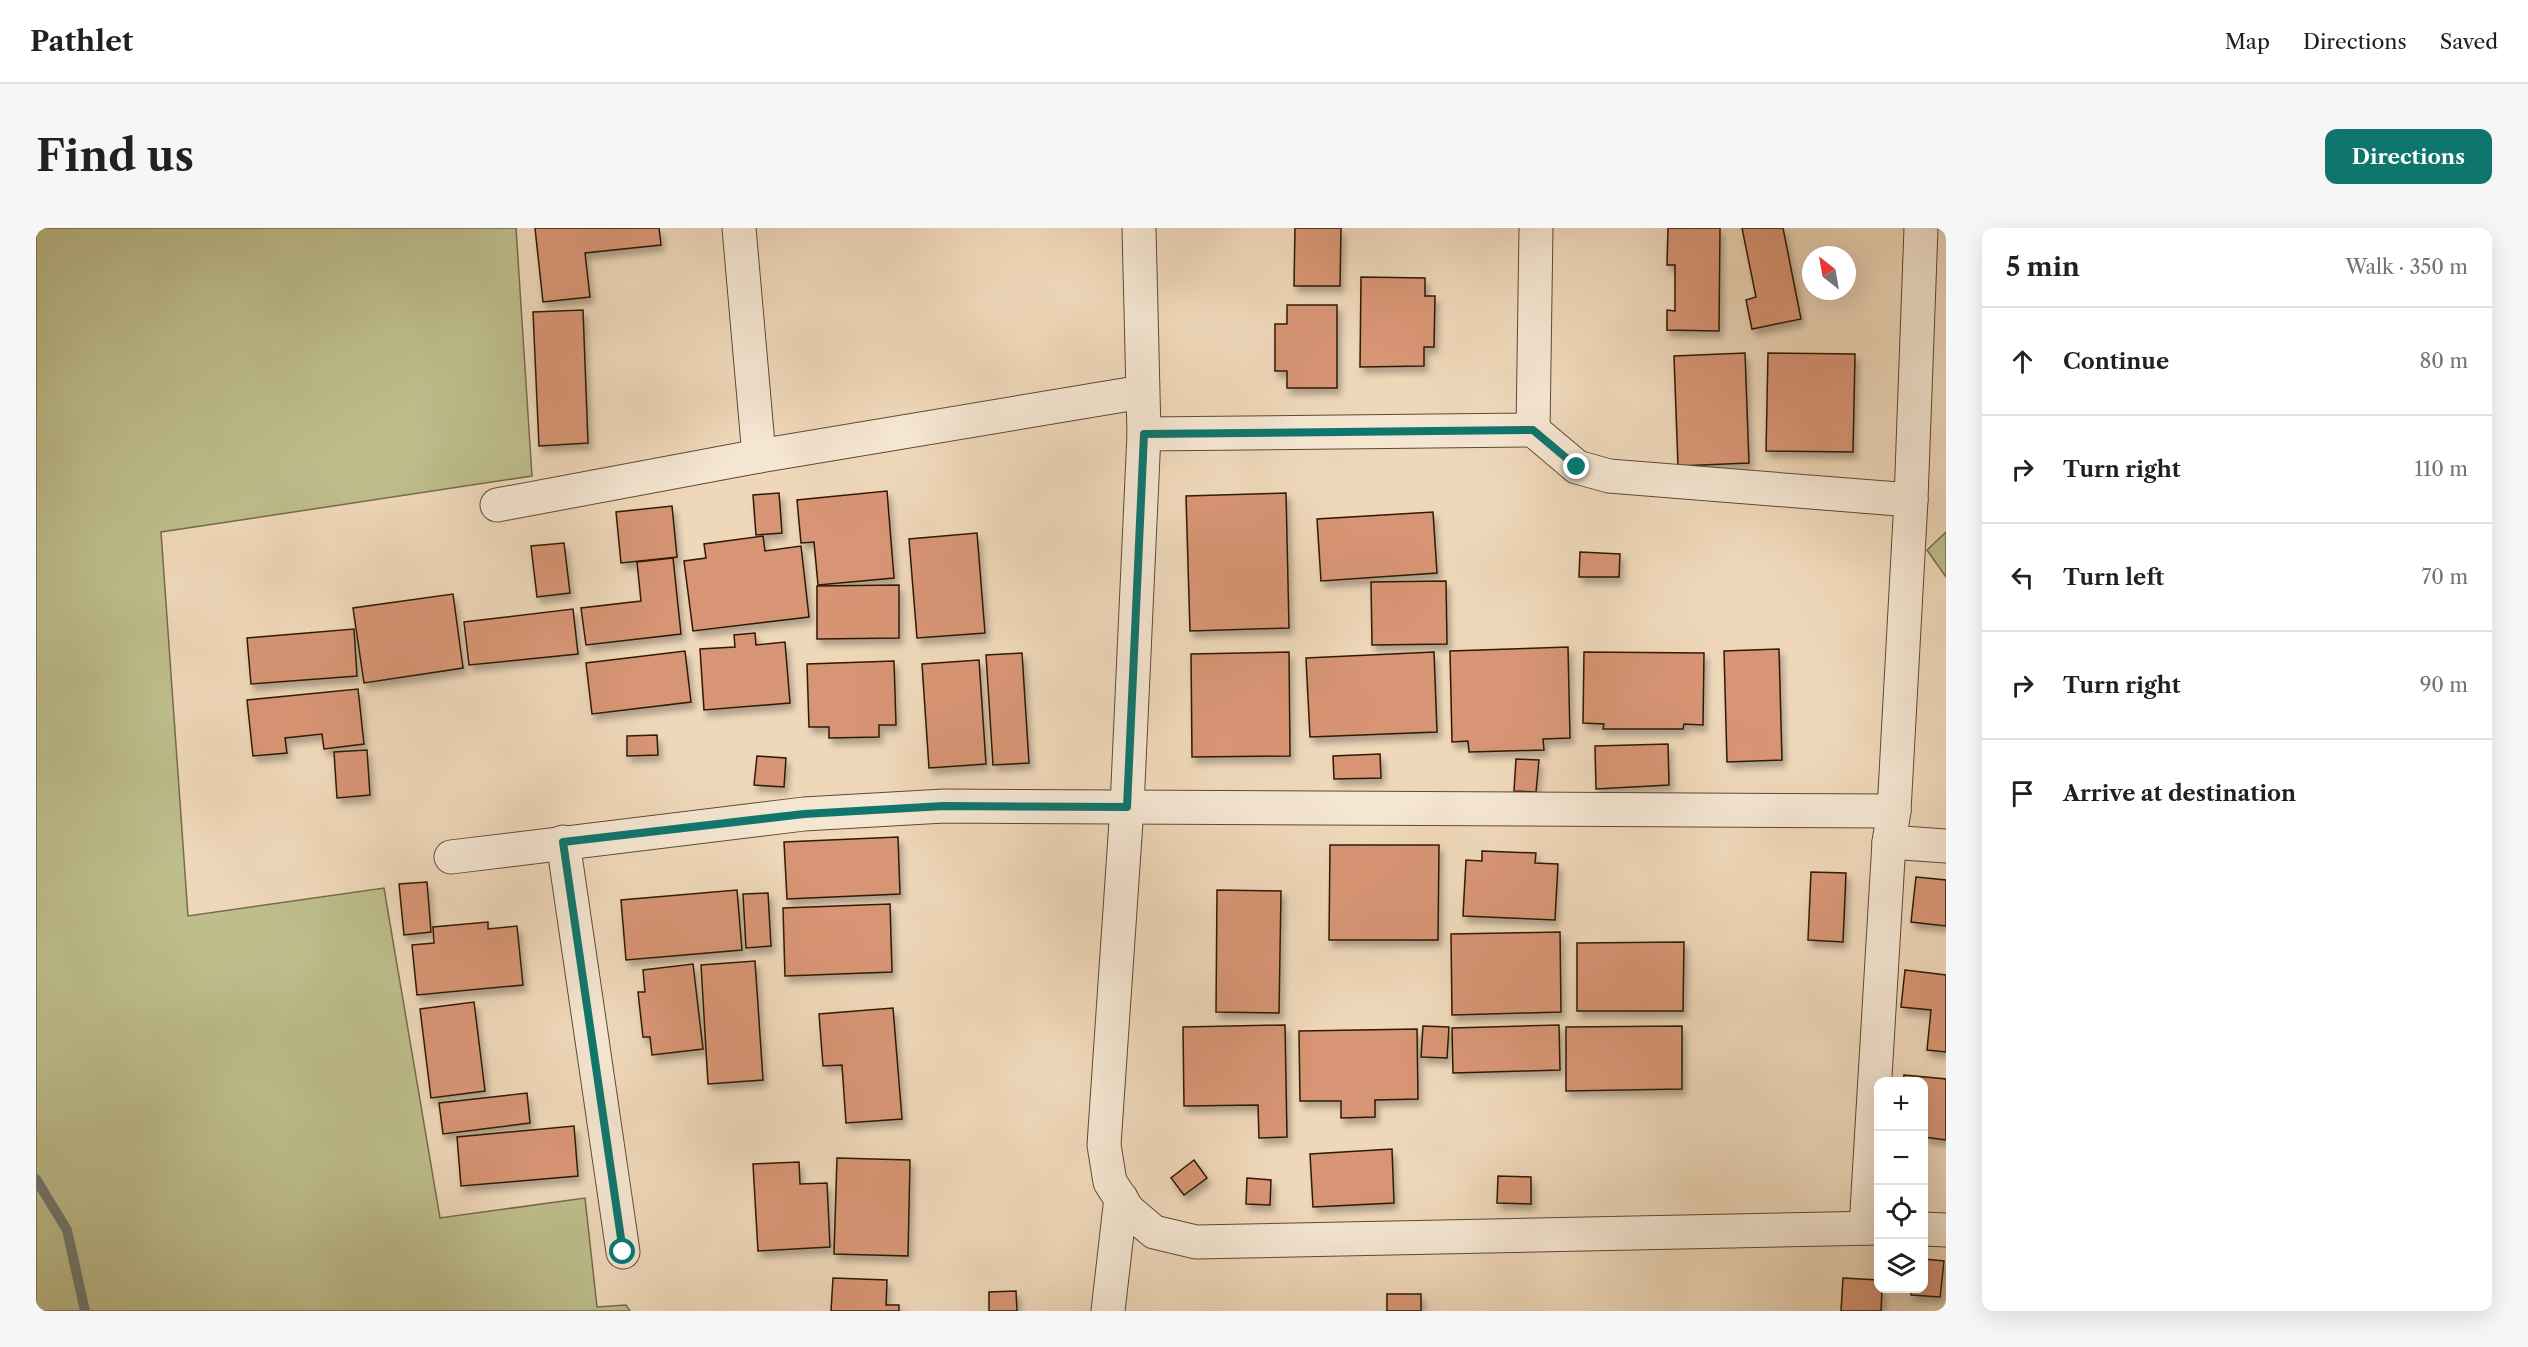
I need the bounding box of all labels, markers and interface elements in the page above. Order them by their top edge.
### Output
text: Pathlet [30,24,133,58]
text: Map [2225,29,2270,54]
text: Directions [2303,29,2407,54]
text: Saved [2440,29,2498,54]
button: Directions [2325,129,2492,184]
text: Find us [36,130,194,182]
north arrow [1802,246,1856,300]
text: 5 min [2006,251,2080,283]
text: Walk · 350 m [2345,255,2468,279]
icon: ahead [2006,345,2039,378]
text: Continue [2063,348,2169,375]
text: 80 m [2420,349,2468,373]
route end [1563,453,1589,479]
icon: right [2006,453,2039,486]
text: Turn right [2063,456,2181,483]
text: 110 m [2415,457,2468,481]
icon: left [2006,561,2039,594]
text: Turn left [2063,564,2164,591]
text: 70 m [2422,565,2468,589]
icon: right [2006,669,2039,702]
text: Turn right [2063,672,2181,699]
text: 90 m [2420,673,2468,697]
icon: arrive [2006,777,2039,810]
text: Arrive at destination [2063,780,2296,807]
map controls [1874,1077,1928,1293]
button: + [1874,1077,1928,1131]
button: − [1874,1131,1928,1185]
button: locate [1874,1185,1928,1239]
route start [609,1238,635,1264]
button: layers [1874,1239,1928,1293]

